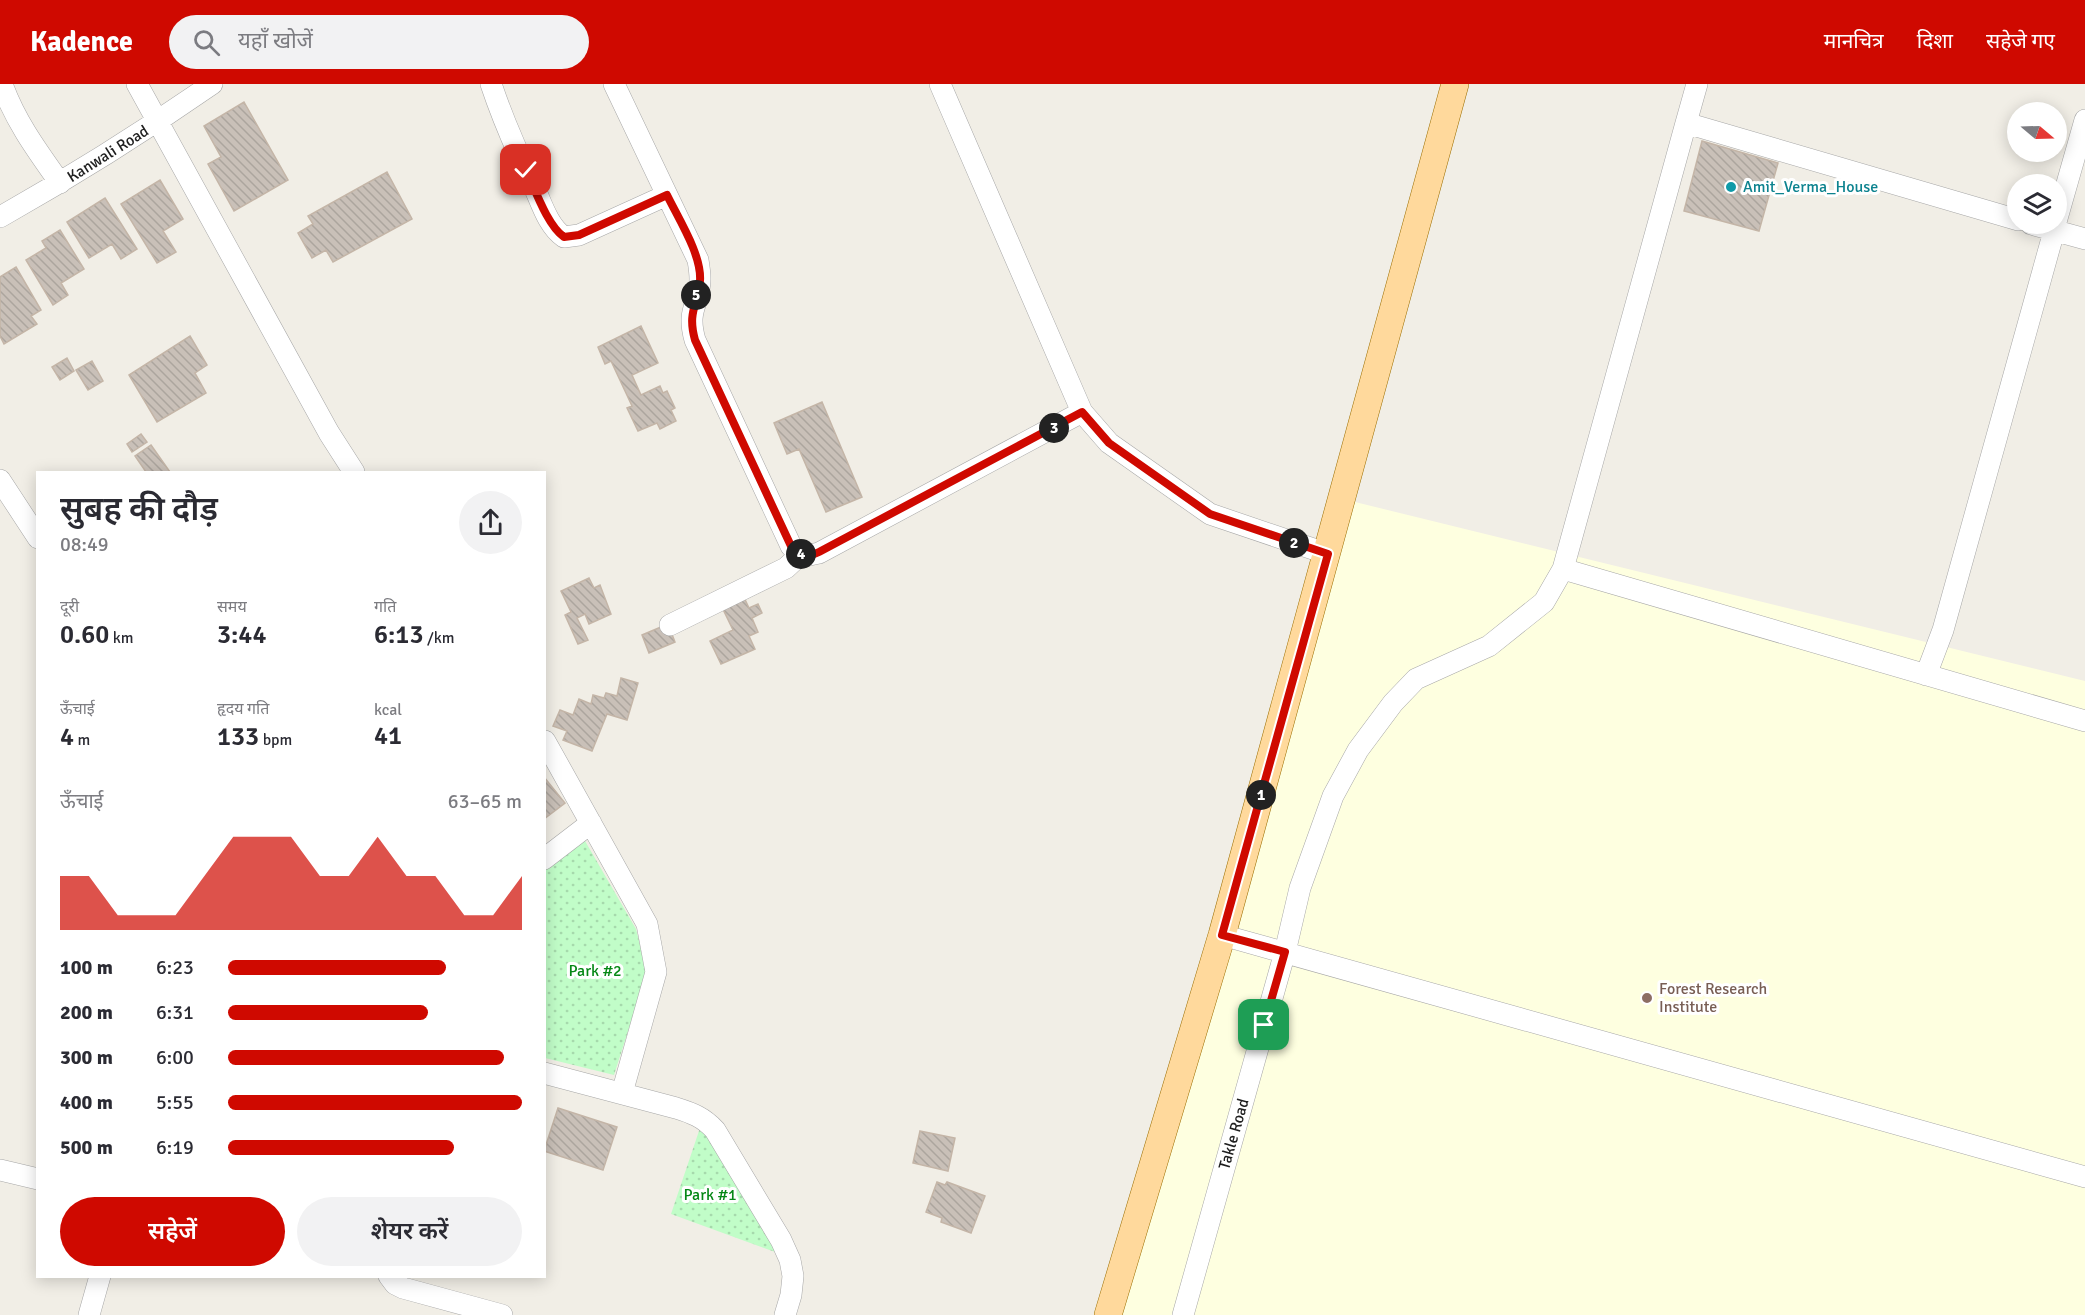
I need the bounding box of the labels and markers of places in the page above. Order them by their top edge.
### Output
pin [500,144,551,195]
place label: Amit_Verma_House [1743,177,1878,197]
marker: Amit_Verma_House [1724,180,1738,194]
pin: 5 [681,280,711,310]
pin: 3 [1039,413,1069,443]
pin: 2 [1279,528,1309,558]
pin: 4 [786,539,816,569]
pin: 1 [1246,780,1276,810]
place label: Forest Research Institute [1659,979,1767,1017]
marker: Forest Research Institute [1640,991,1654,1005]
pin [1238,999,1289,1050]

